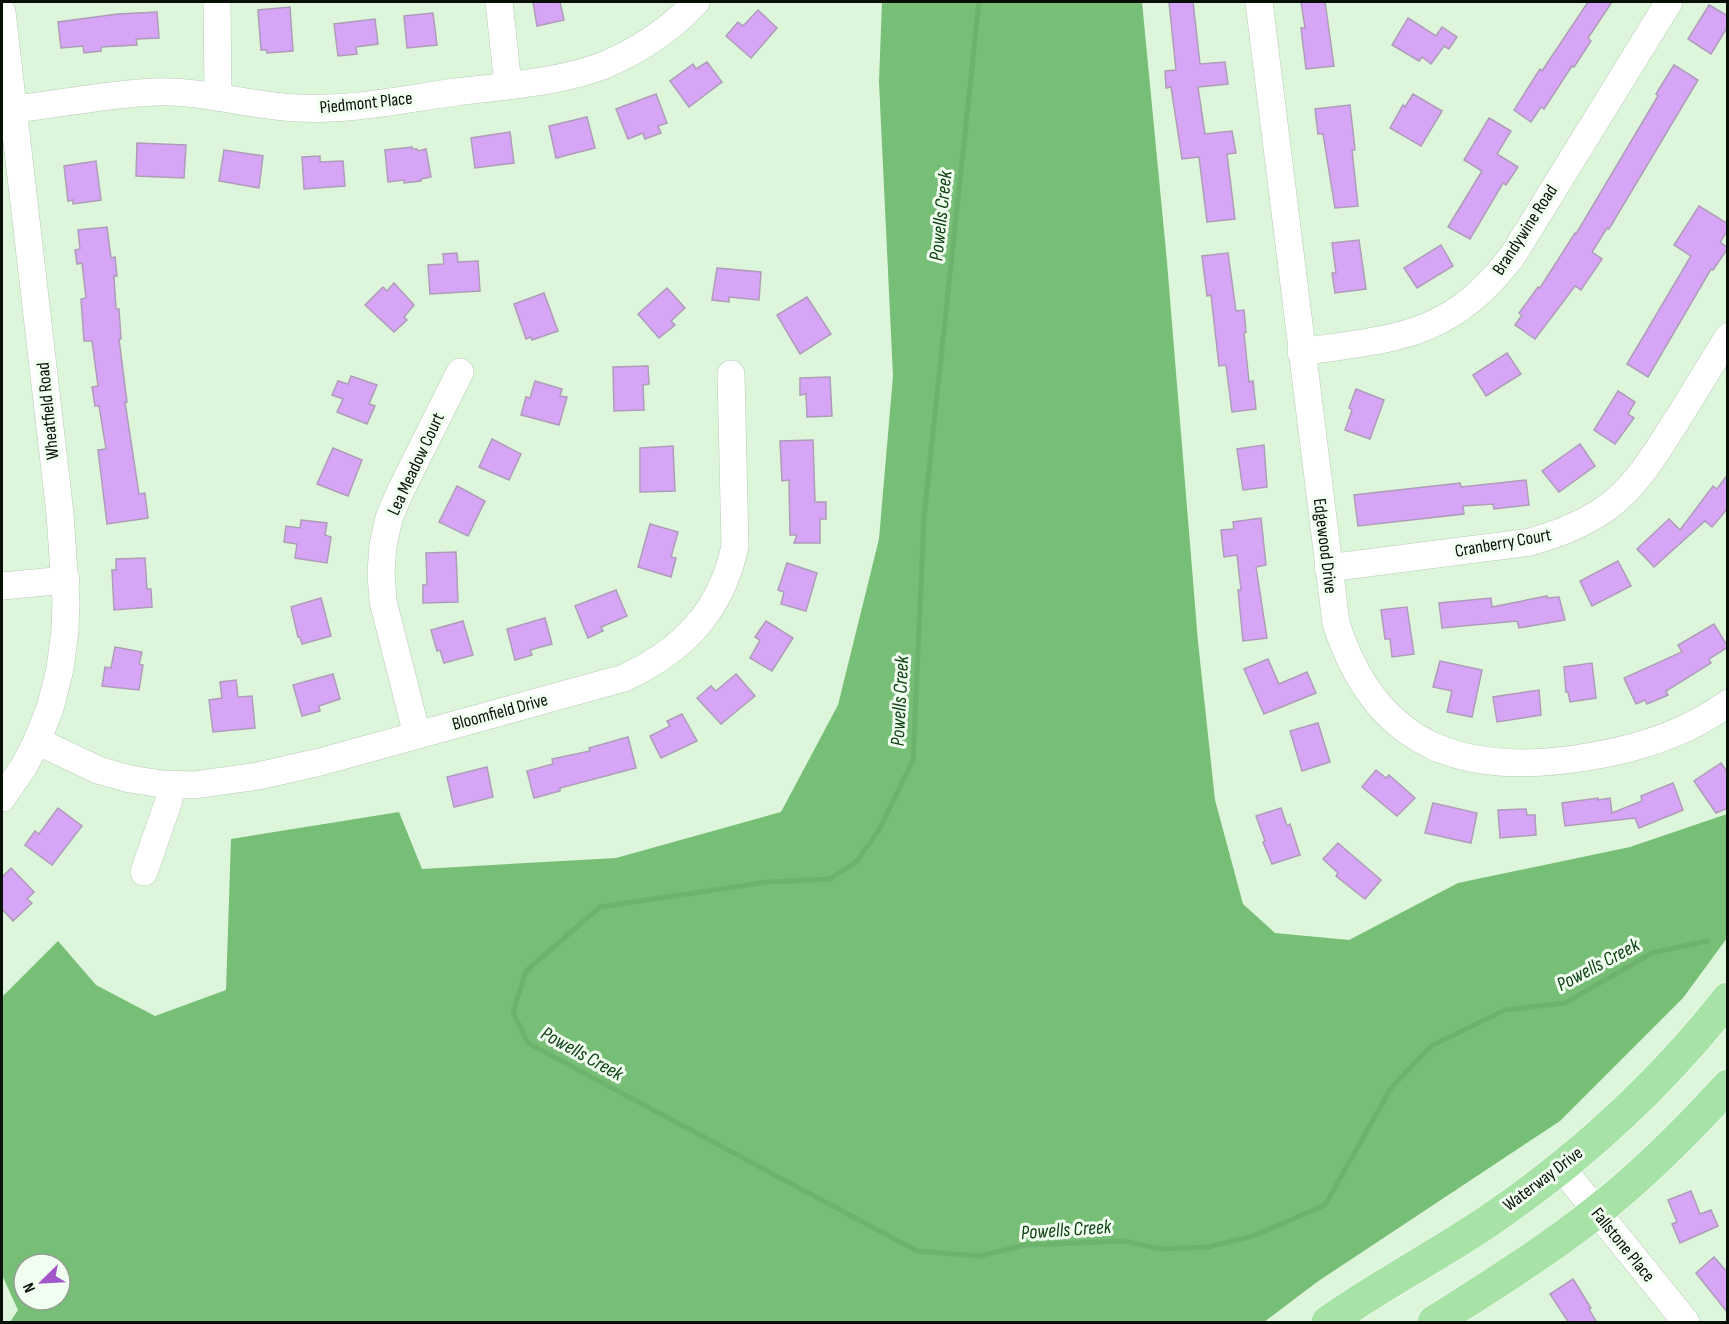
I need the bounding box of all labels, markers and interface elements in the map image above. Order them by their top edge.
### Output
street label: Piedmont Place [319,88,413,118]
water label: Powells Creek [924,169,958,262]
street label: Brandywine Road [1488,181,1562,279]
street label: Wheatfield Road [32,361,64,461]
street label: Lea Meadow Court [383,409,449,519]
street label: Edgewood Drive [1309,497,1341,595]
street label: Cranberry Court [1453,524,1553,562]
water label: Powells Creek [886,655,914,747]
street label: Bloomfield Drive [450,689,550,735]
water label: Powells Creek [1552,933,1644,997]
water label: Powells Creek [537,1022,628,1087]
street label: Waterway Drive [1499,1142,1587,1216]
street label: Fallstone Place [1587,1204,1659,1286]
water label: Powells Creek [1020,1215,1112,1245]
north arrow [12,1252,72,1312]
text: N [19,1280,40,1295]

